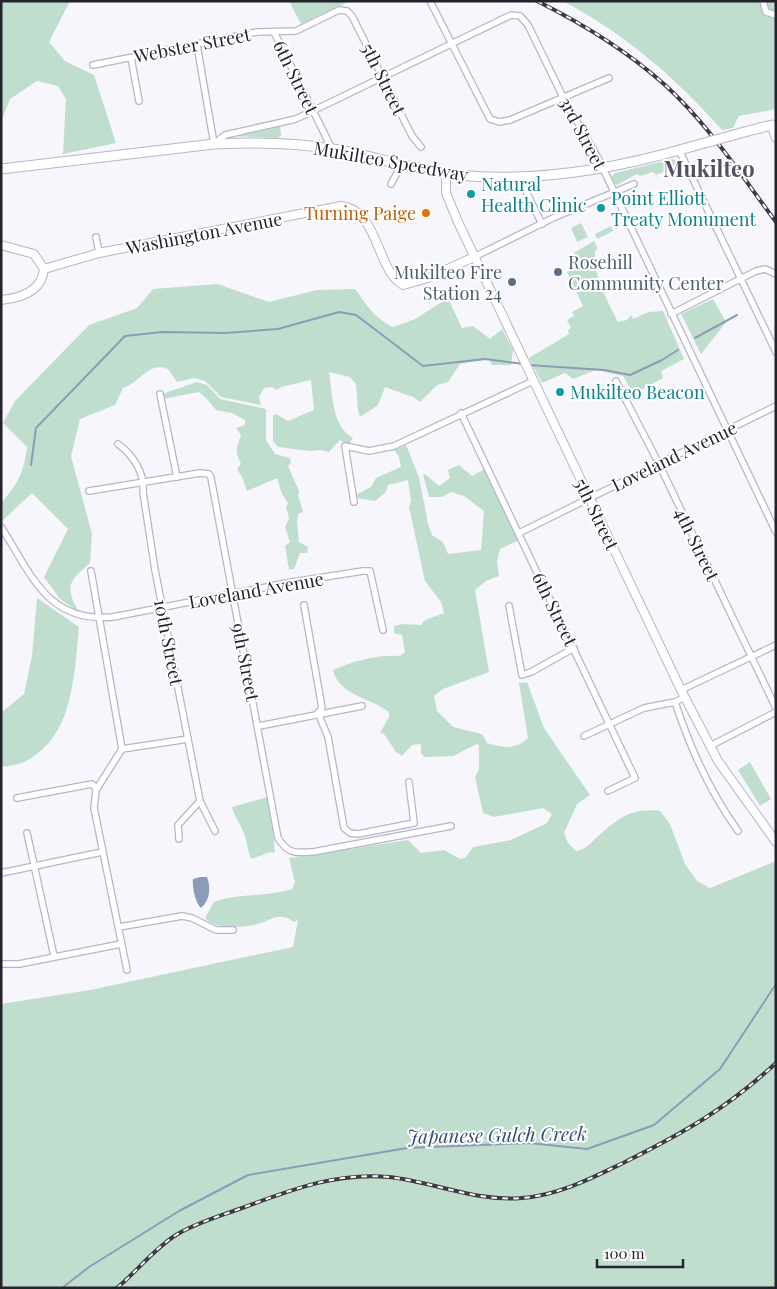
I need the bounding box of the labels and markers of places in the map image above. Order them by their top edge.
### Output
place label: Natural Health Clinic [481,172,587,217]
place label: Point Elliott Treaty Monument [611,186,757,231]
marker: Natural Health Clinic [465,188,477,200]
place label: Turning Paige [304,201,416,225]
marker: Point Elliott Treaty Monument [595,202,607,214]
marker: Turning Paige [420,207,432,219]
place label: Rosehill Community Center [568,250,724,295]
place label: Mukilteo Fire Station 24 [394,260,502,305]
marker: Rosehill Community Center [552,266,564,278]
marker: Mukilteo Fire Station 24 [506,276,518,288]
place label: Mukilteo Beacon [570,380,705,404]
marker: Mukilteo Beacon [554,386,566,398]

